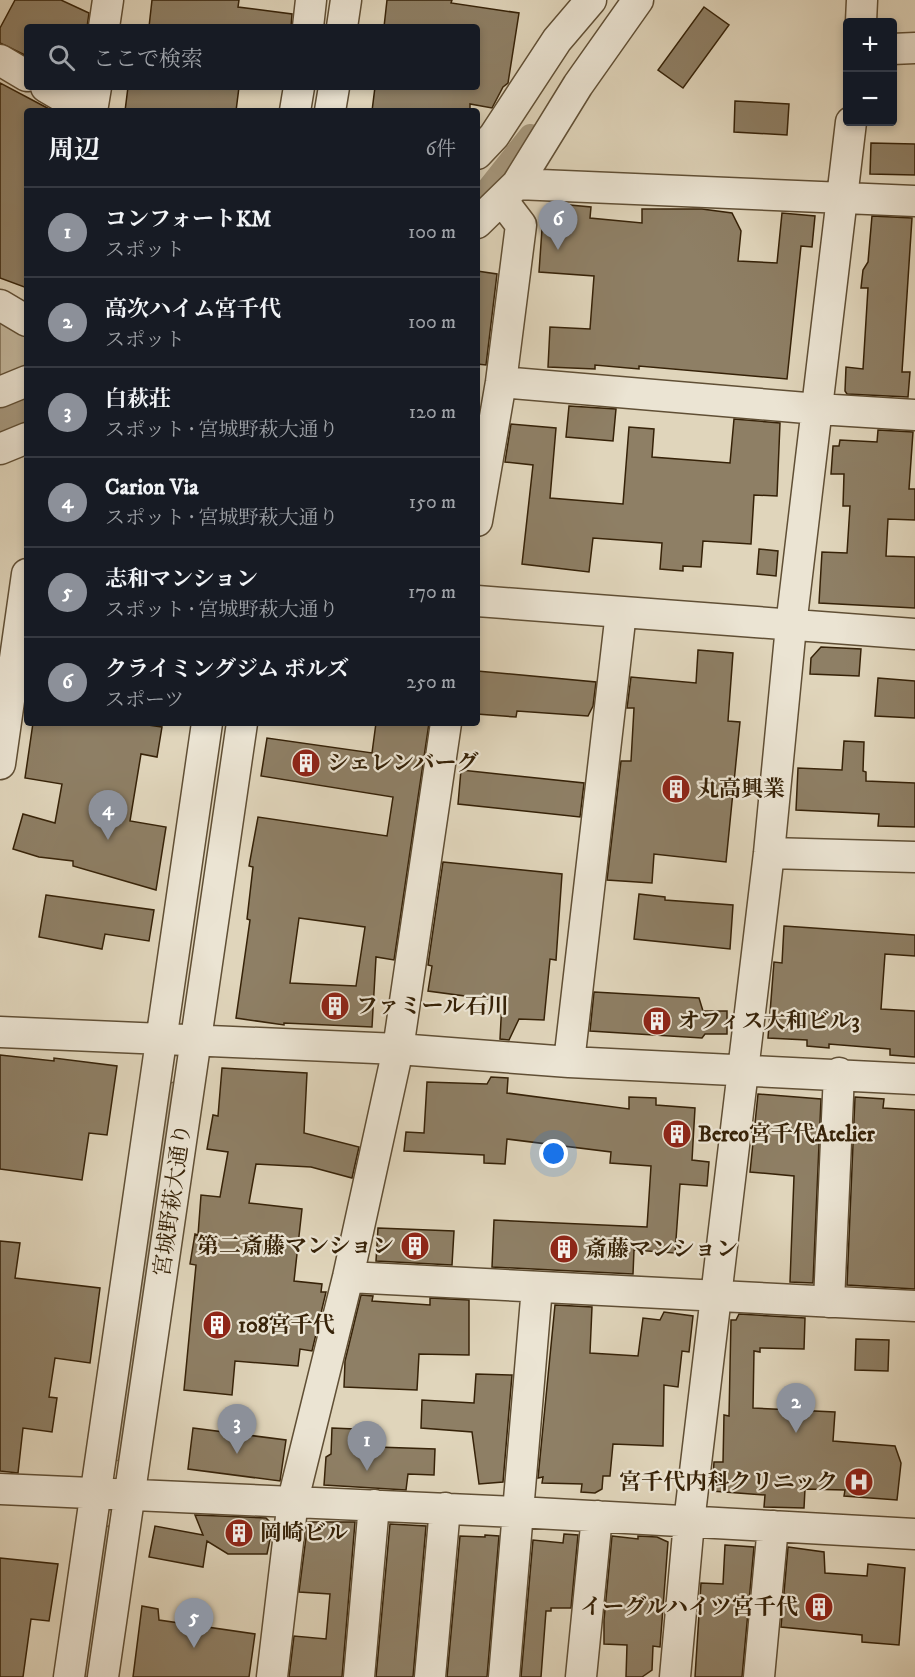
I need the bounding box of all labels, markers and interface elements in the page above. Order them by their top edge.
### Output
map controls [843,18,897,126]
button: + [843,18,897,72]
search box [24,24,480,90]
icon: search [45,41,78,74]
text: ここで検索 [93,46,203,73]
button: − [843,72,897,126]
text: 周辺 [48,134,100,167]
text: 6件 [426,137,456,162]
pin: 6 [538,200,578,250]
text: コンフォートKM [105,206,271,233]
text: 1 [64,220,71,245]
text: 100 m [408,220,456,245]
text: スポット [105,238,185,263]
text: 高次ハイム宮千代 [105,296,281,323]
text: 2 [63,310,72,335]
text: 100 m [408,310,456,335]
text: スポット [105,328,185,353]
text: 白萩荘 [105,386,171,413]
text: 3 [64,400,71,425]
text: 120 m [409,400,456,425]
text: スポット · 宮城野萩大通り [105,418,338,443]
text: Carion Via [105,474,199,501]
text: 4 [62,490,73,515]
text: 150 m [409,490,456,515]
text: スポット · 宮城野萩大通り [105,506,338,531]
text: 志和マンション [105,566,258,593]
text: 5 [63,580,72,605]
text: 170 m [408,580,456,605]
text: スポット · 宮城野萩大通り [105,598,338,623]
text: クライミングジム ボルズ [105,656,349,683]
text: 6 [62,670,73,695]
text: 250 m [406,670,456,695]
text: スポーツ [105,688,184,713]
building icon: シェレンバーグ [290,747,322,779]
place label: シェレンバーグ [327,750,478,777]
building icon: 丸高興業 [660,773,692,805]
place label: 丸高興業 [697,776,785,803]
pin: 4 [88,790,128,840]
building icon: ファミール石川 [319,990,351,1022]
place label: ファミール石川 [356,993,509,1020]
building icon: オフィス大和ビル3 [641,1005,673,1037]
place label: オフィス大和ビル3 [678,1008,860,1035]
building icon: Bereo宮千代Atelier [661,1118,693,1150]
place label: Bereo宮千代Atelier [698,1121,876,1148]
street label: 宮城野萩大通り [149,1122,197,1278]
your location [539,1139,568,1168]
building icon: 第二斎藤マンション [399,1230,431,1262]
place label: 第二斎藤マンション [197,1233,394,1260]
building icon: 斎藤マンション [548,1233,580,1265]
place label: 斎藤マンション [585,1236,738,1263]
building icon: 108宮千代 [201,1309,233,1341]
place label: 108宮千代 [238,1312,335,1339]
pin: 2 [776,1384,816,1433]
pin: 3 [218,1404,256,1454]
pin: 1 [348,1422,386,1471]
hospital icon: 宮千代内科クリニック [843,1466,875,1498]
place label: 宮千代内科クリニック [619,1469,838,1496]
building icon: 岡崎ビル [223,1517,255,1549]
place label: 岡崎ビル [260,1520,348,1547]
building icon: イーグルハイツ宮千代 [803,1591,835,1623]
place label: イーグルハイツ宮千代 [580,1594,798,1621]
pin: 5 [174,1598,214,1648]

